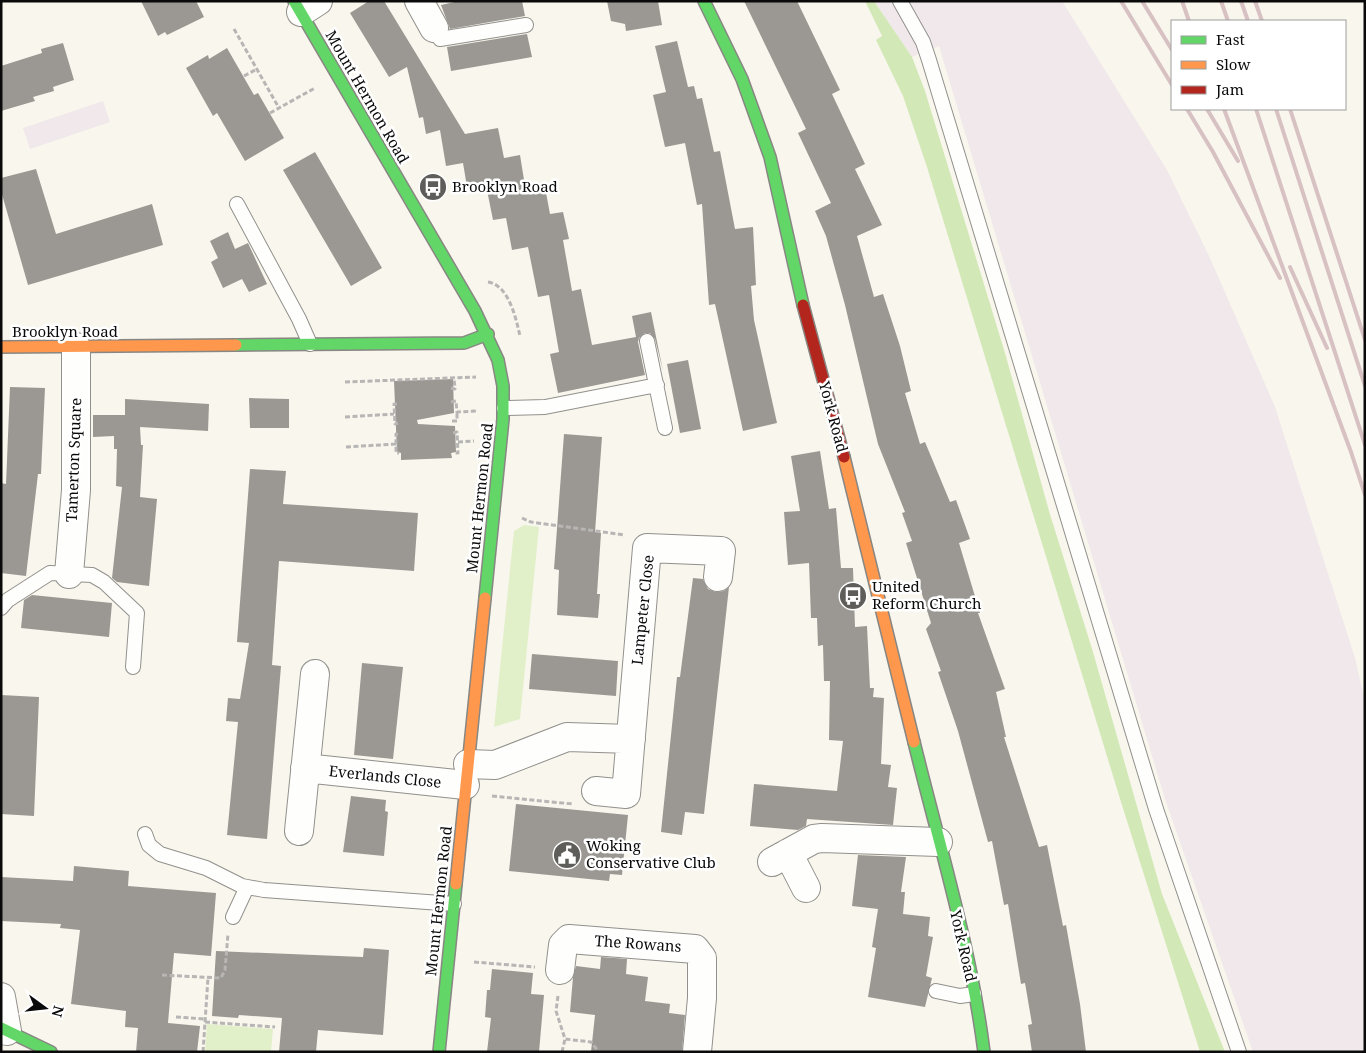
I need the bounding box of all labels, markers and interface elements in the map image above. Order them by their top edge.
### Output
legend [1171,20,1346,110]
street label: Mount Hermon Road [322,26,414,167]
text: Fast [1216,29,1245,49]
text: Slow [1216,54,1250,74]
text: Jam [1215,79,1244,99]
bus stop icon: Brooklyn Road [418,172,448,202]
place label: Brooklyn Road [452,176,558,196]
street label: Brooklyn Road [12,321,118,341]
street label: York Road [815,378,853,455]
street label: Tamerton Square [61,397,85,522]
street label: Mount Hermon Road [461,422,497,574]
street label: Lampeter Close [626,554,658,666]
place label: United Reform Church [872,576,982,613]
bus stop icon: United Reform Church [838,581,868,611]
street label: Everlands Close [328,760,442,792]
street label: Mount Hermon Road [420,825,456,977]
place label: Woking Conservative Club [586,835,716,872]
public building icon: Woking Conservative Club [552,840,582,870]
street label: York Road [946,907,982,984]
street label: The Rowans [594,930,682,956]
north arrow [20,983,70,1033]
text: N [47,1004,69,1019]

